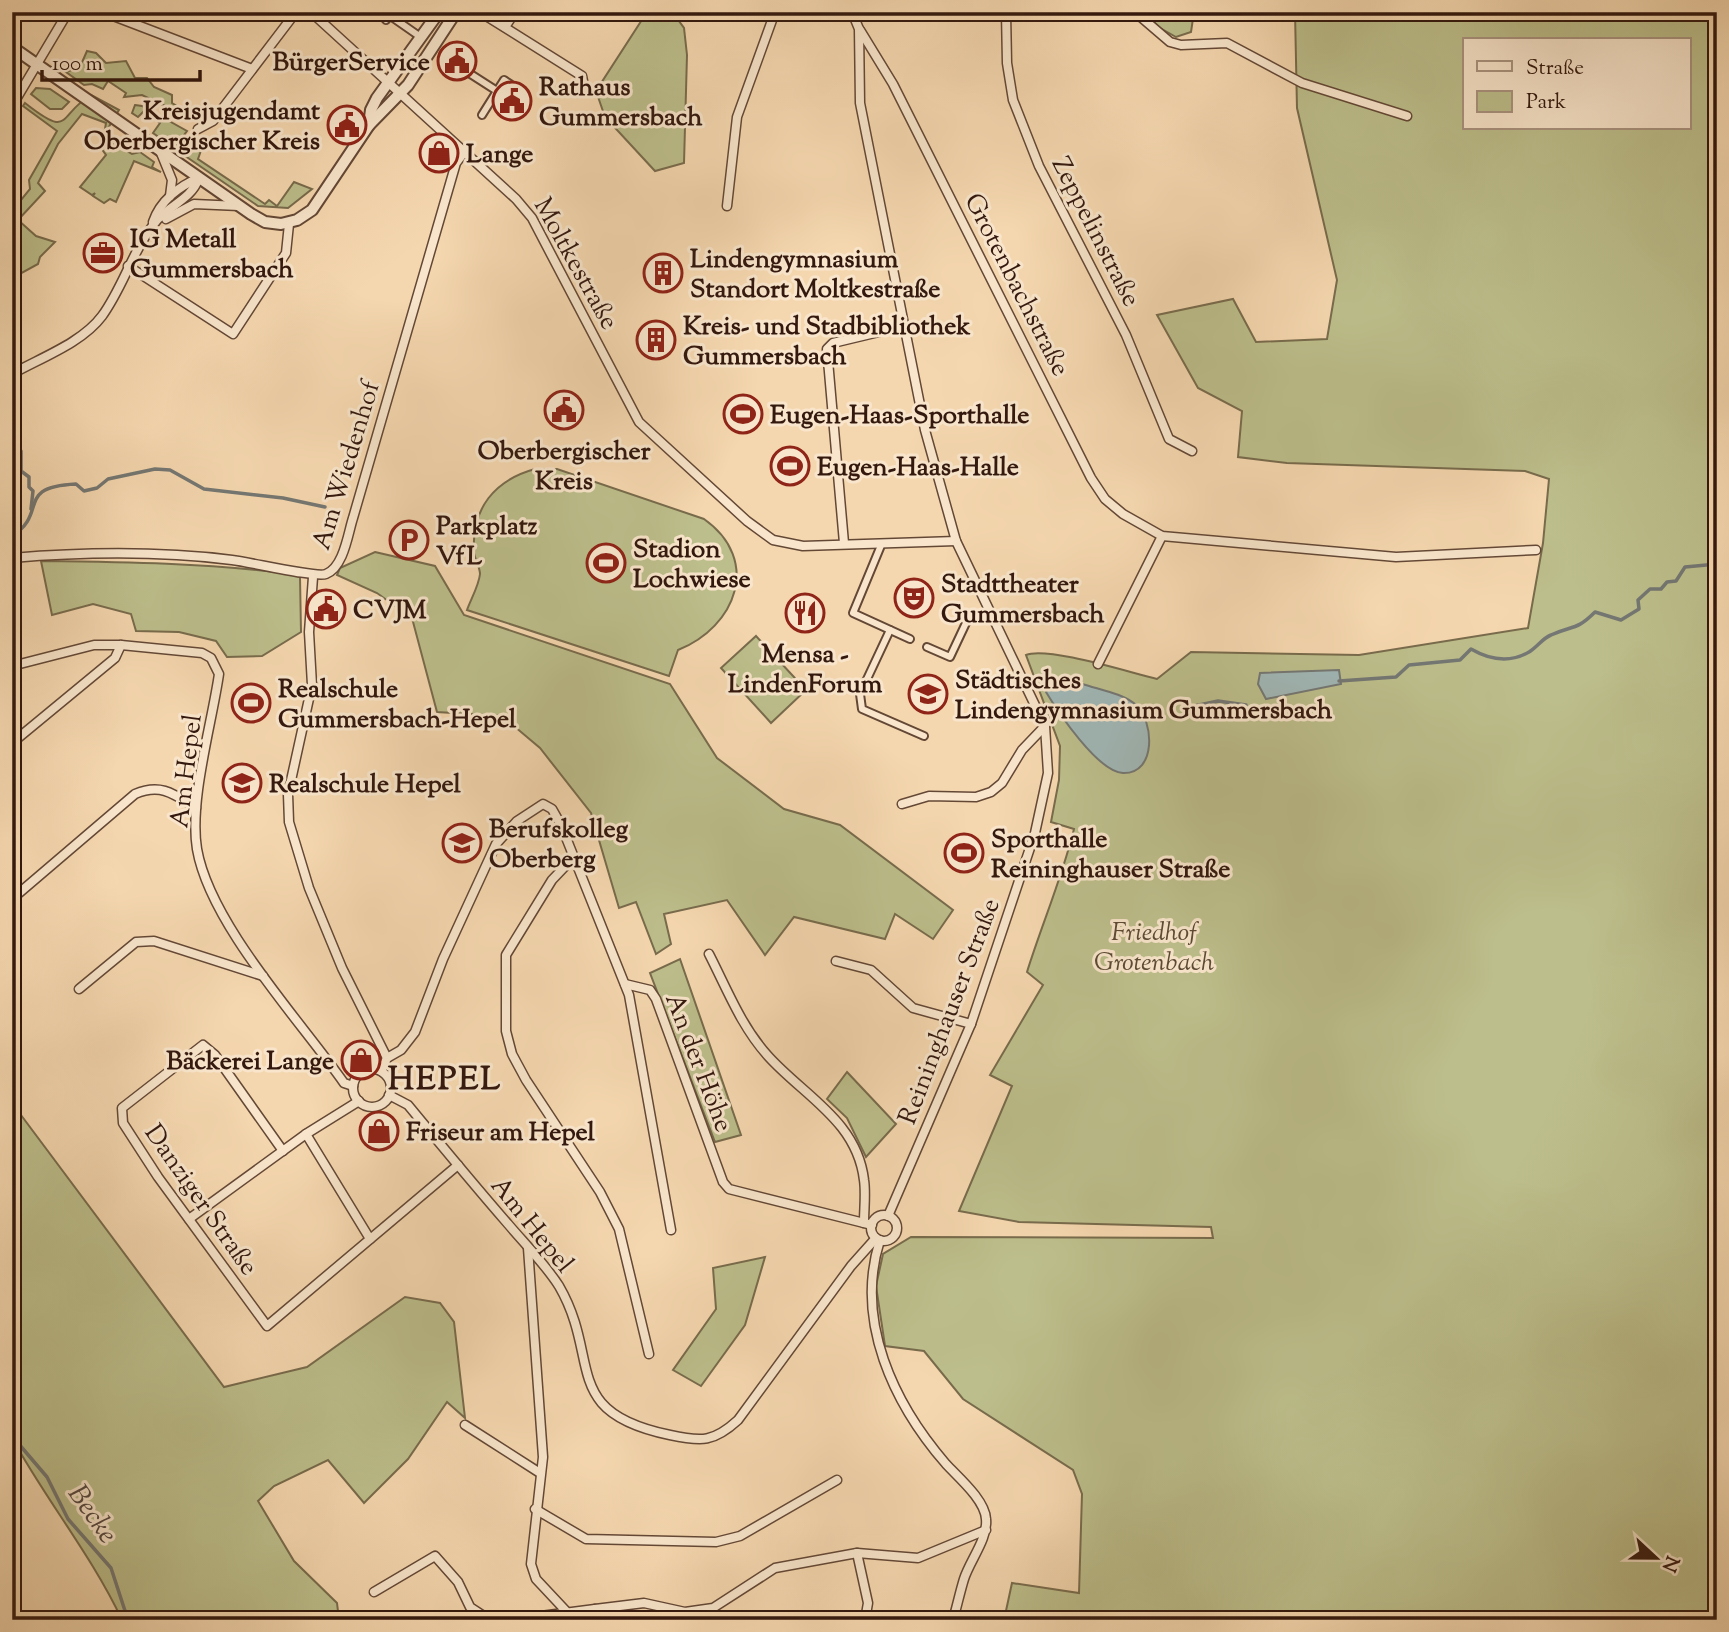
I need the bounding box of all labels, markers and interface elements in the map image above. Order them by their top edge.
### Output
scale bar [42,38,200,82]
legend [1463,38,1690,130]
public building icon: BürgerService [436,40,478,82]
place label: BürgerService [272,45,430,82]
text: 100 m [52,50,103,80]
text: Straße [1526,54,1584,84]
place label: Rathaus Gummersbach [539,70,703,137]
public building icon: Rathaus Gummersbach [491,80,533,122]
text: Park [1526,88,1567,118]
place label: Kreisjugendamt Oberbergischer Kreis [84,94,320,161]
public building icon: Kreisjugendamt Oberbergischer Kreis [326,104,368,146]
shop icon: Lange [418,132,460,174]
place label: Lange [466,137,533,174]
street label: Zeppelinstraße [1041,151,1148,313]
street label: Grotenbachstraße [954,187,1078,383]
street label: Moltkestraße [523,191,626,337]
place label: IG Metall Gummersbach [130,222,294,289]
office icon: IG Metall Gummersbach [82,232,124,274]
place label: Lindengymnasium Standort Moltkestraße [690,242,940,309]
building icon: Lindengymnasium Standort Moltkestraße [642,252,684,294]
place label: Kreis- und Stadbibliothek Gummersbach [683,309,971,376]
building icon: Kreis- und Stadbibliothek Gummersbach [635,319,677,361]
street label: Am Wiedenhof [304,376,391,555]
public building icon: Oberbergischer Kreis [543,389,585,431]
sports icon: Eugen-Haas-Sporthalle [722,393,764,435]
place label: Eugen-Haas-Sporthalle [770,398,1029,435]
place label: Oberbergischer Kreis [478,434,651,501]
sports icon: Eugen-Haas-Halle [769,445,811,487]
place label: Eugen-Haas-Halle [817,450,1019,487]
place label: Parkplatz VfL [436,509,538,576]
parking icon: Parkplatz VfL [388,519,430,561]
place label: Stadion Lochwiese [633,532,751,599]
sports icon: Stadion Lochwiese [585,542,627,584]
place label: Stadttheater Gummersbach [941,567,1105,634]
theatre icon: Stadttheater Gummersbach [893,577,935,619]
public building icon: CVJM [305,588,347,630]
restaurant icon: Mensa - LindenForum [784,592,826,634]
place label: CVJM [353,593,427,630]
place label: Mensa - LindenForum [728,637,883,704]
place label: Städtisches Lindengymnasium Gummersbach [955,663,1333,730]
place label: Realschule Gummersbach-Hepel [278,672,517,739]
school or university icon: Städtisches Lindengymnasium Gummersbach [907,673,949,715]
sports icon: Realschule Gummersbach-Hepel [230,682,272,724]
street label: Am Hepel [162,712,213,830]
school or university icon: Realschule Hepel [221,762,263,804]
place label: Realschule Hepel [269,767,462,804]
place label: Berufskolleg Oberberg [489,812,629,879]
school or university icon: Berufskolleg Oberberg [441,822,483,864]
place label: Sporthalle Reininghauser Straße [991,822,1230,889]
sports icon: Sporthalle Reininghauser Straße [943,832,985,874]
street label: Reininghauser Straße [890,894,1011,1130]
park label: Friedhof Grotenbach [1094,915,1214,982]
street label: An der Höhe [654,988,741,1138]
shop icon: Bäckerei Lange [340,1039,382,1081]
place label: Bäckerei Lange [166,1044,334,1081]
district label: HEPEL [388,1057,502,1105]
shop icon: Friseur am Hepel [358,1110,400,1152]
place label: Friseur am Hepel [406,1115,596,1152]
street label: Danziger Straße [134,1117,266,1284]
street label: Am Hepel [481,1170,581,1282]
water label: Becke [57,1477,126,1552]
north arrow [1620,1524,1690,1594]
text: N [1654,1551,1685,1576]

